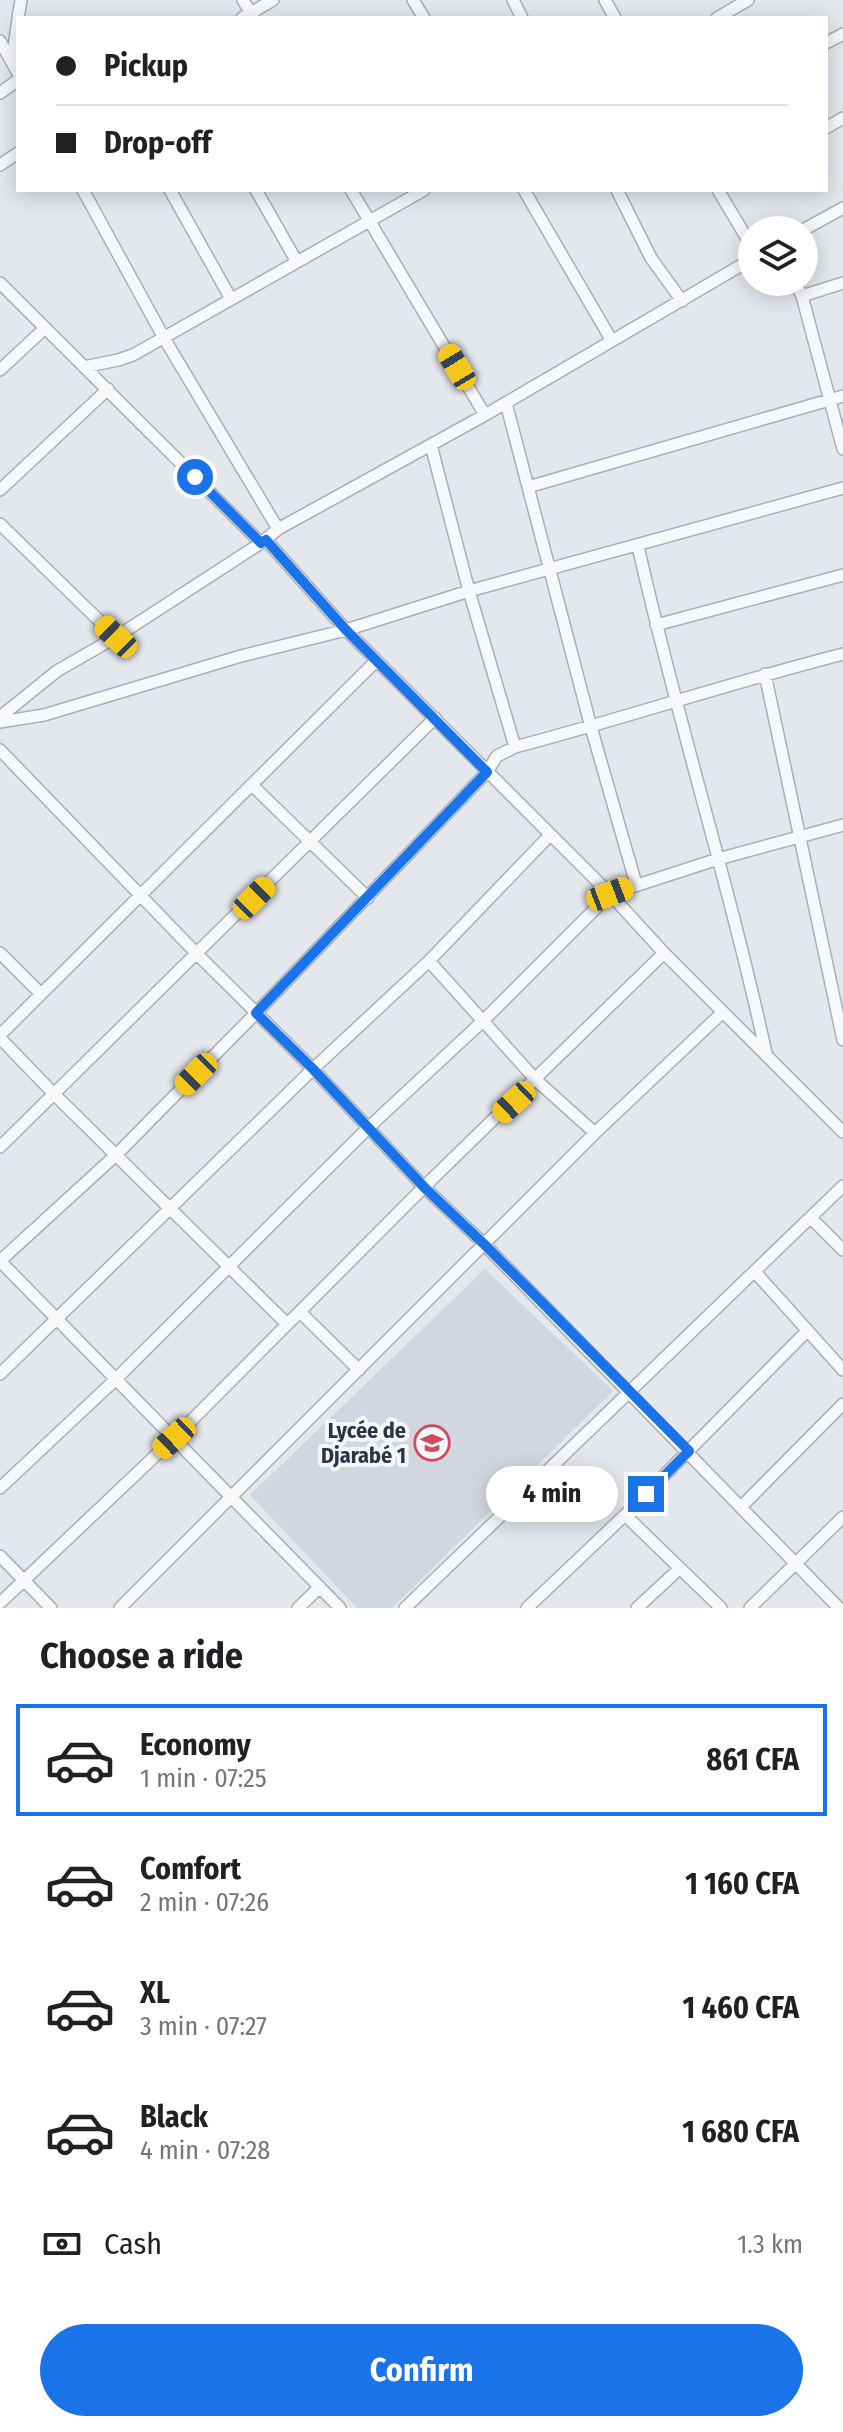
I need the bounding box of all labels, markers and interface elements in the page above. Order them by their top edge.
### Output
text: Pickup [104,48,188,84]
text: Drop-off [104,125,211,161]
map controls [738,216,818,296]
button: layers [738,216,818,296]
car [434,340,480,394]
route start [177,459,213,495]
car [90,612,142,662]
car [229,873,279,923]
car [583,874,637,914]
car [171,1049,221,1099]
car [488,1077,540,1127]
car [148,1413,200,1463]
place label: Lycée de Djarabé 1 [321,1417,406,1469]
school or university icon: Lycée de Djarabé 1 [413,1424,451,1462]
callout: 4 min [486,1466,618,1522]
route end [628,1476,664,1512]
text: 4 min [523,1478,581,1509]
text: Choose a ride [40,1634,243,1678]
icon: car [44,1724,116,1796]
text: Economy [140,1727,251,1763]
text: 861 CFA [706,1742,799,1778]
text: 1 min · 07:25 [140,1763,267,1794]
icon: car [44,1848,116,1920]
text: Comfort [140,1851,241,1887]
text: 1 160 CFA [685,1866,799,1902]
text: 2 min · 07:26 [140,1887,269,1918]
icon: car [44,1972,116,2044]
text: XL [140,1975,170,2011]
text: 1 460 CFA [683,1990,799,2026]
text: 3 min · 07:27 [140,2011,267,2042]
icon: car [44,2096,116,2168]
text: Black [140,2099,208,2135]
text: 1 680 CFA [682,2114,799,2150]
text: 4 min · 07:28 [140,2135,270,2166]
icon: cash [40,2222,84,2266]
text: Cash [104,2226,162,2262]
text: 1.3 km [737,2229,803,2260]
button: Confirm [40,2324,803,2416]

